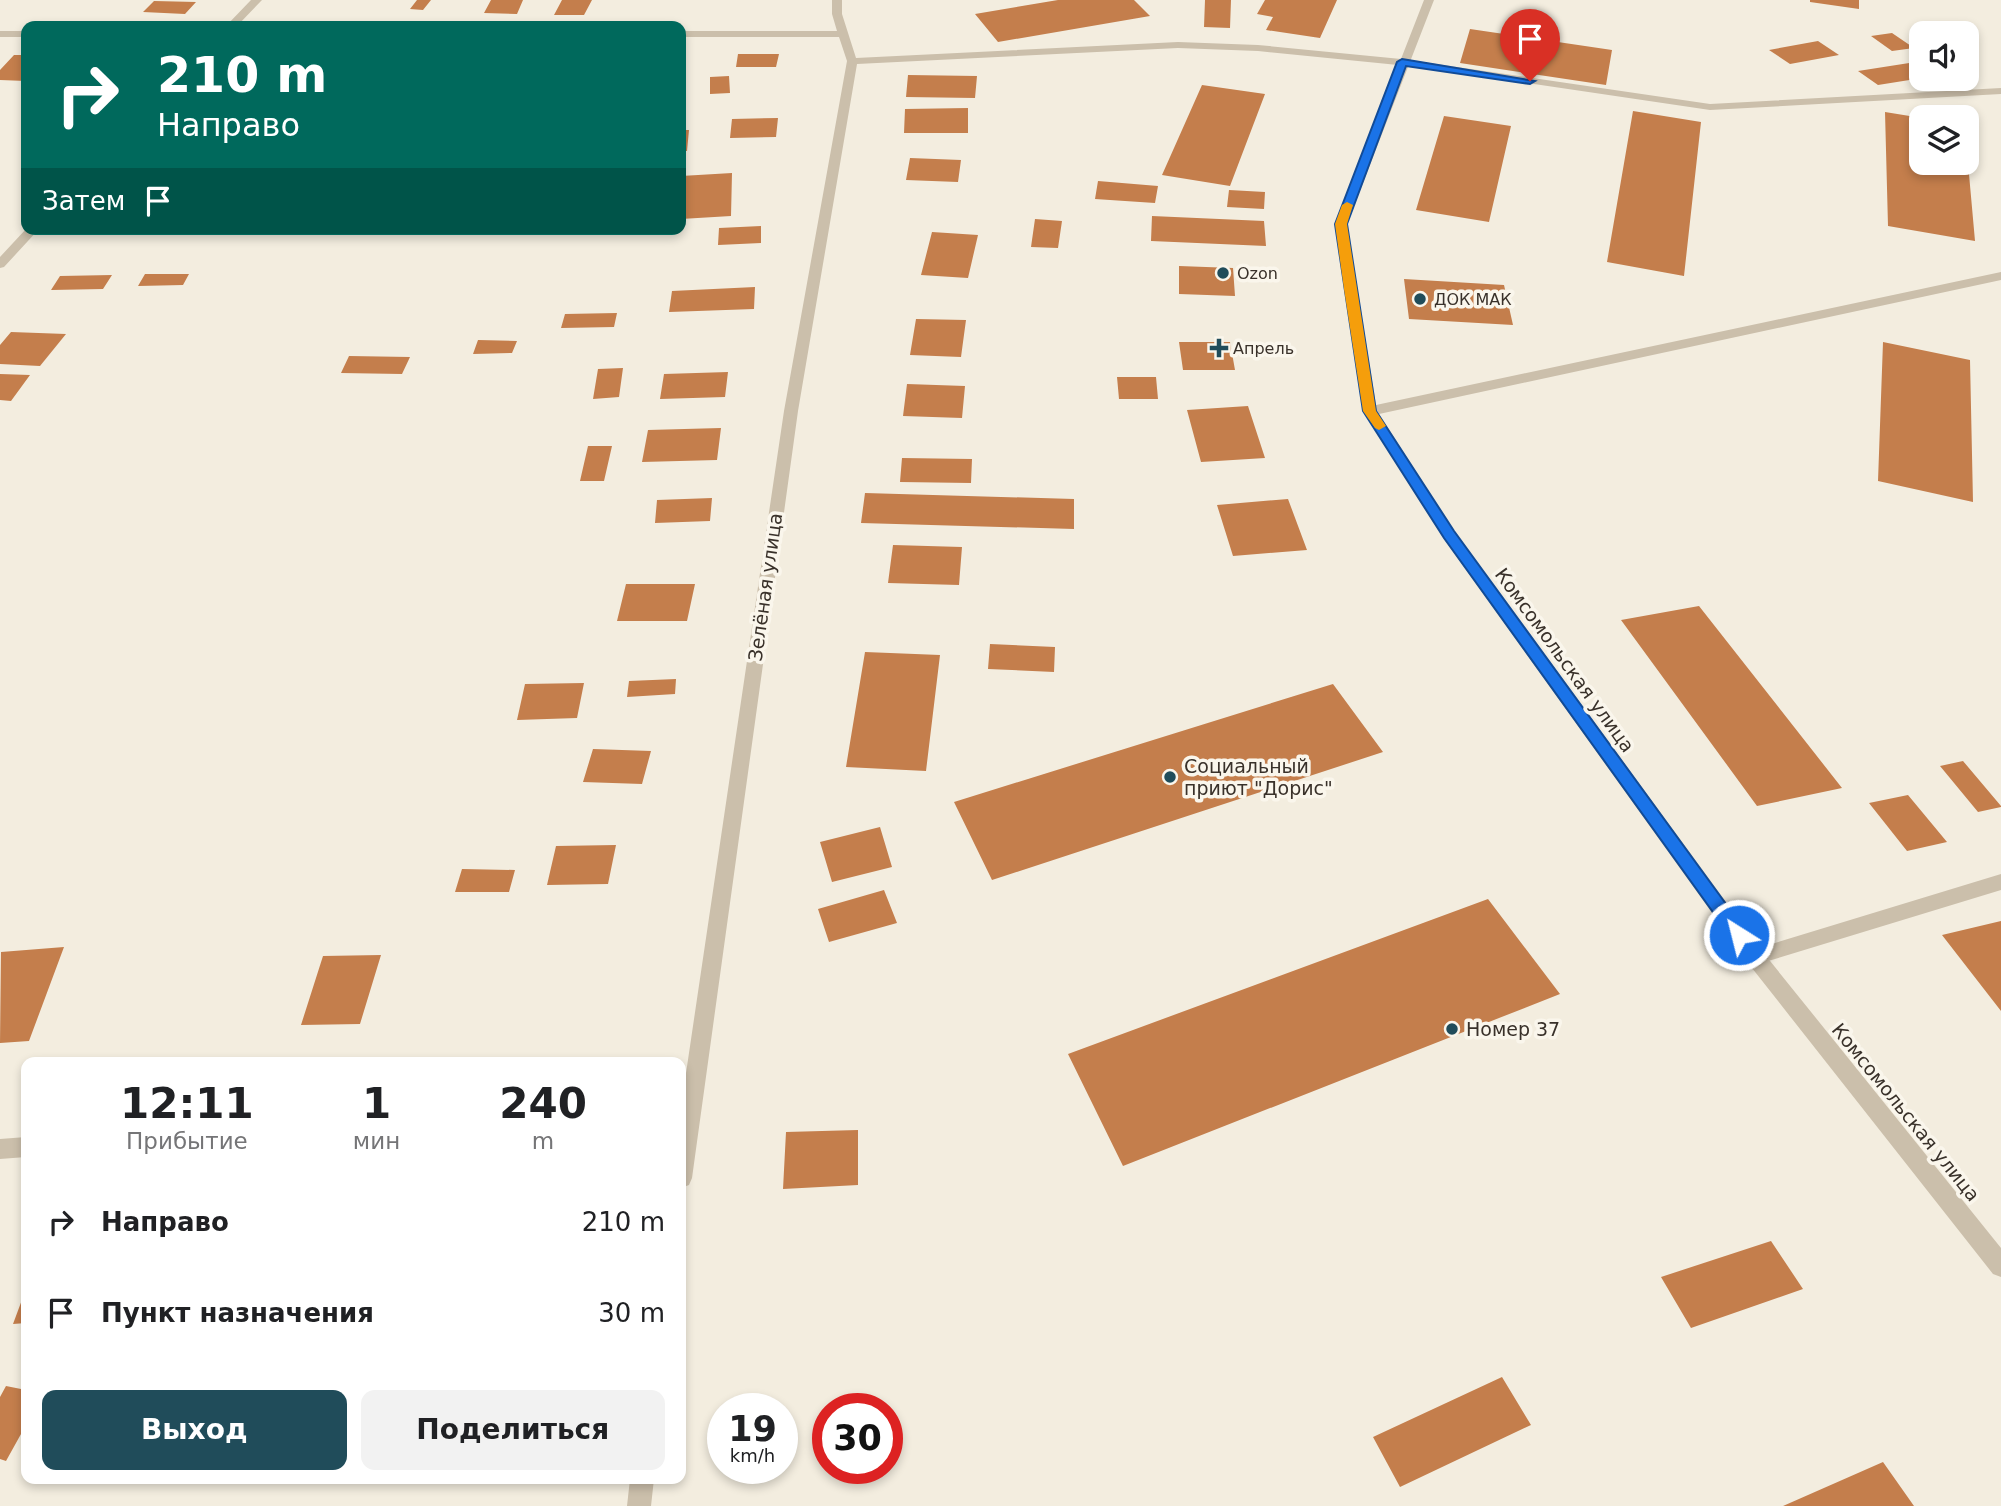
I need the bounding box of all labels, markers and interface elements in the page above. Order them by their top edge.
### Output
pin [1500,9,1560,81]
icon: arrive [1511,20,1549,58]
map controls [1909,21,1979,175]
button: sound [1909,21,1979,91]
text: 210 m [157,47,327,104]
icon: right [42,49,133,140]
button: layers [1909,105,1979,175]
text: Направо [157,106,300,144]
icon: arrive [139,182,177,220]
text: Затем [42,186,125,216]
place label: Ozon [1237,264,1278,283]
marker: Ozon [1215,265,1231,281]
place label: ДОК МАК [1434,290,1512,309]
marker: ДОК МАК [1412,291,1428,307]
place label: Апрель [1233,339,1294,358]
marker: Апрель [1211,340,1227,356]
street label: Зелёная улица [744,511,786,663]
street label: Комсомольская улица [1491,564,1639,756]
place label: Социальный приют "Дорис" [1184,755,1333,799]
marker: Социальный приют "Дорис" [1162,769,1178,785]
position arrow [1702,898,1776,972]
place label: Номер 37 [1466,1018,1560,1040]
street label: Комсомольская улица [1828,1019,1984,1205]
marker: Номер 37 [1444,1021,1460,1037]
text: 12:11 [120,1079,254,1128]
text: 1 [362,1079,391,1128]
text: 240 [499,1079,587,1128]
text: Прибытие [126,1128,248,1154]
text: мин [353,1128,400,1154]
text: m [532,1128,554,1154]
icon: right [42,1203,80,1241]
text: Направо [101,1207,229,1237]
text: 210 m [582,1207,665,1237]
icon: arrive [42,1294,80,1332]
text: Пункт назначения [101,1298,374,1328]
text: 30 m [598,1298,665,1328]
button: Выход [42,1390,347,1470]
button: Поделиться [361,1390,665,1470]
speed limit sign: 30 [812,1393,903,1484]
text: 19 [728,1409,777,1449]
text: km/h [730,1445,775,1466]

